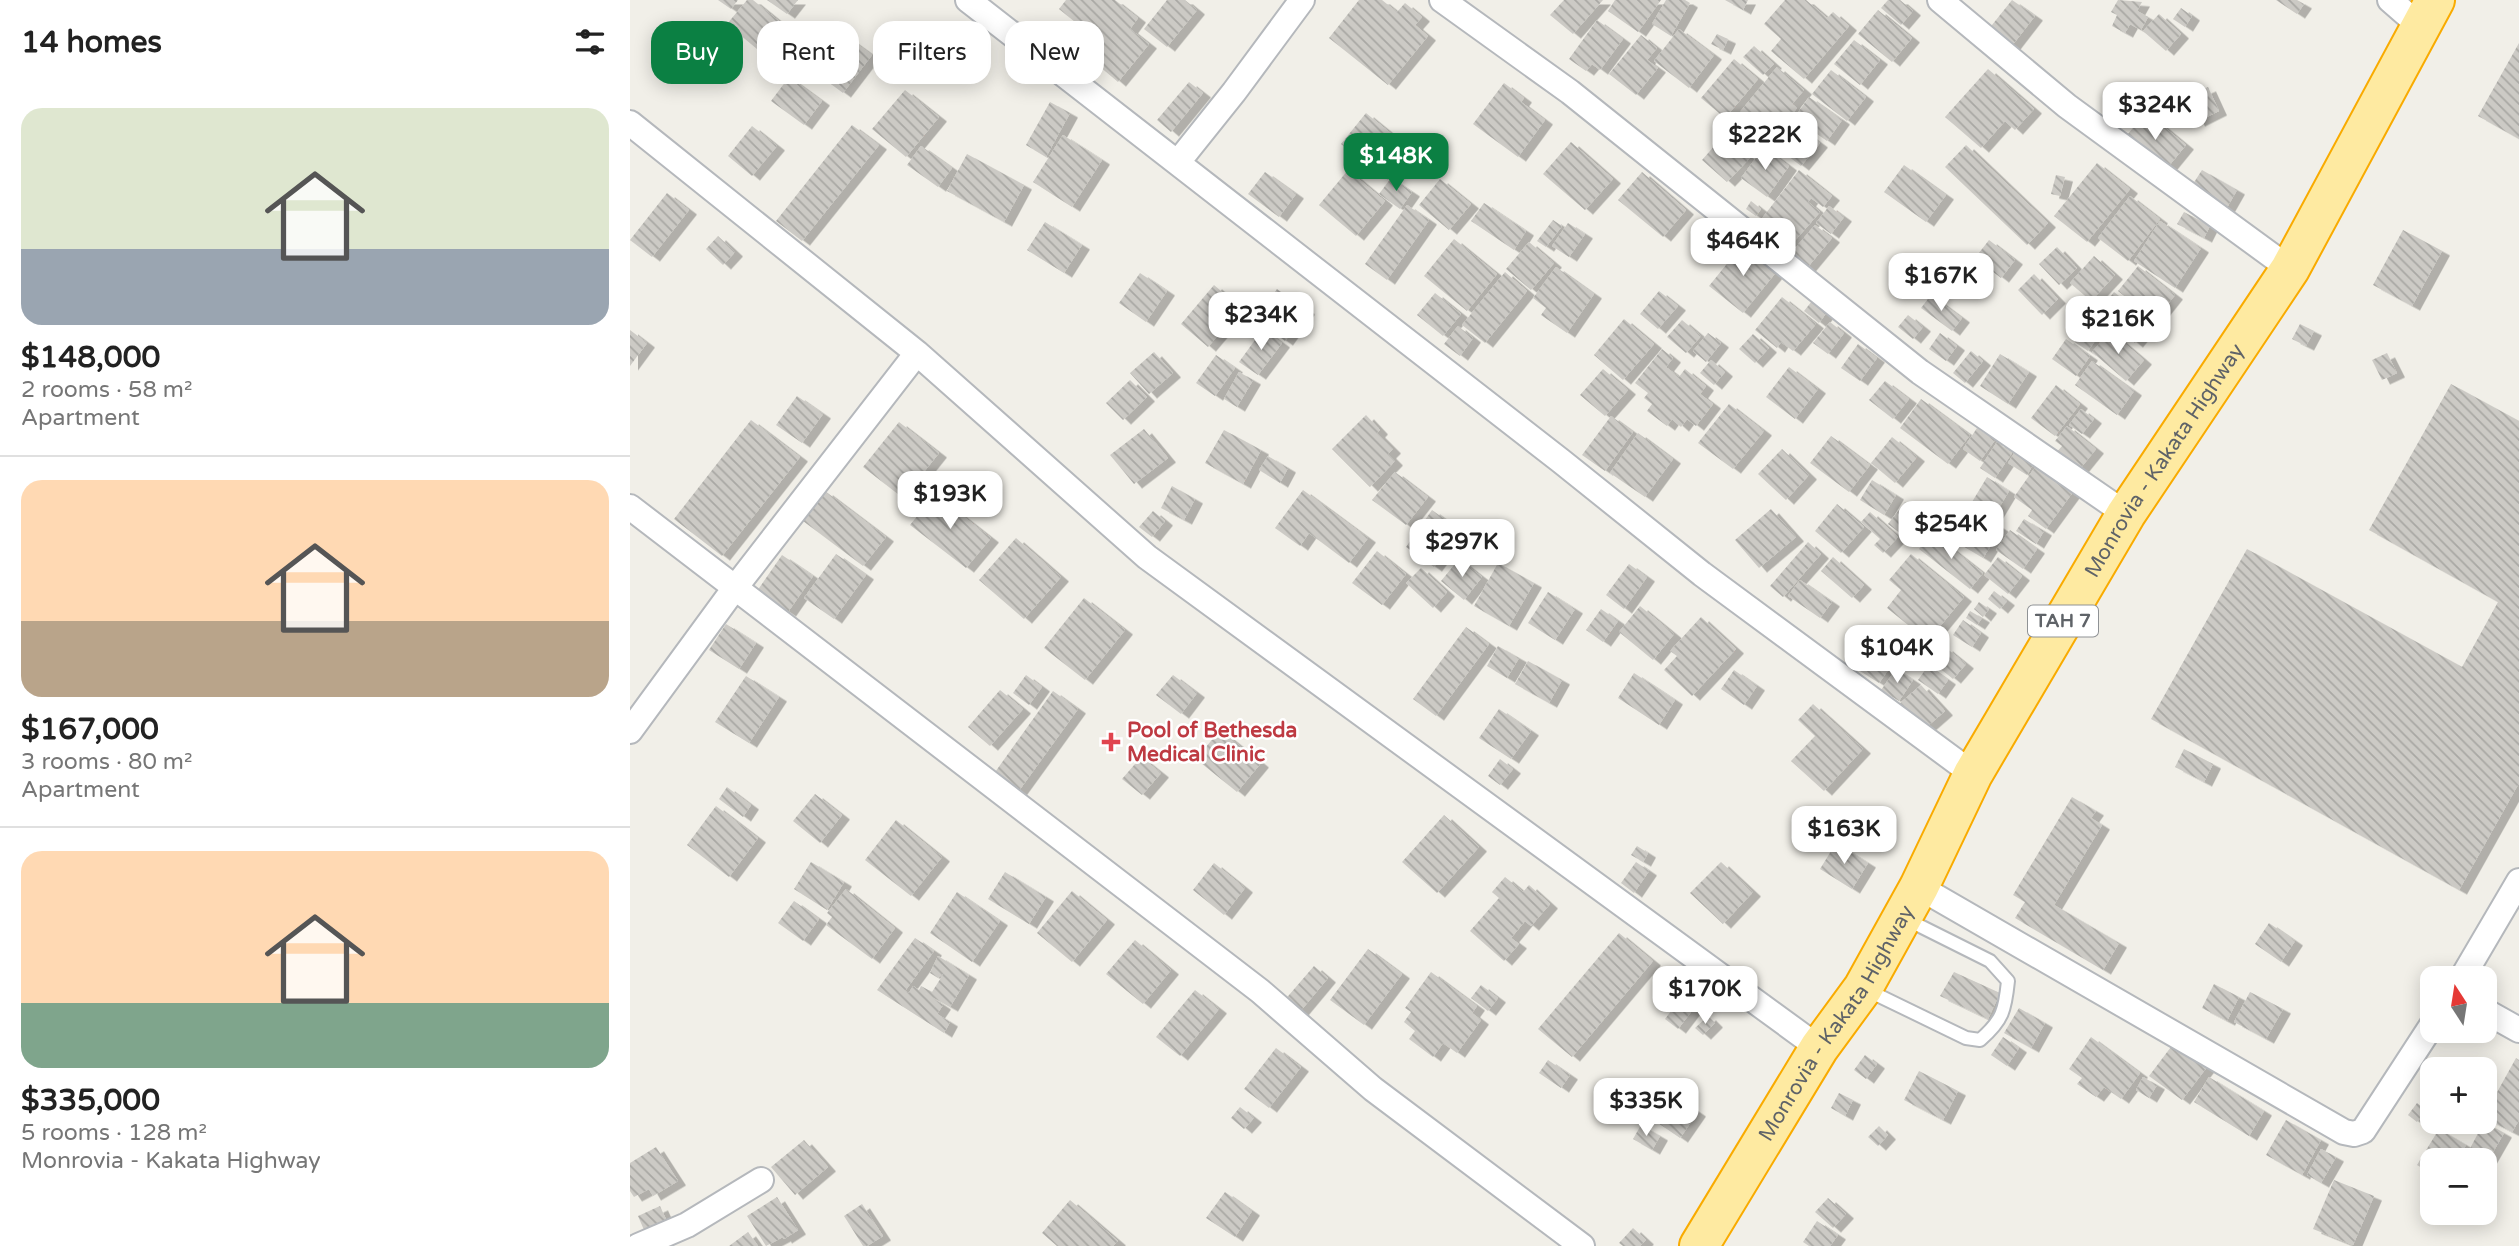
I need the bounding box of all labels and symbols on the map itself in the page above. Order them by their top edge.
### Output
pin: $324K [2106,82,2204,142]
pin: $222K [1716,113,1814,172]
pin: $148K [1347,134,1445,193]
pin: $464K [1694,218,1792,278]
pin: $167K [1892,254,1990,313]
pin: $234K [1212,292,1310,352]
pin: $216K [2069,296,2167,356]
street label: Monrovia - Kakata Highway [2079,339,2249,582]
pin: $193K [901,472,999,531]
pin: $254K [1902,502,2000,561]
pin: $297K [1413,520,1511,579]
road number: TAH 7 [2028,606,2098,636]
pin: $104K [1848,626,1946,685]
place label: Pool of Bethesda Medical Clinic [1127,718,1297,767]
marker: Pool of Bethesda Medical Clinic [1101,732,1121,752]
pin: $163K [1795,806,1893,866]
street label: Monrovia - Kakata Highway [1753,901,1919,1146]
north arrow [2420,966,2497,1043]
pin: $170K [1656,967,1754,1026]
pin: $335K [1597,1078,1695,1138]

